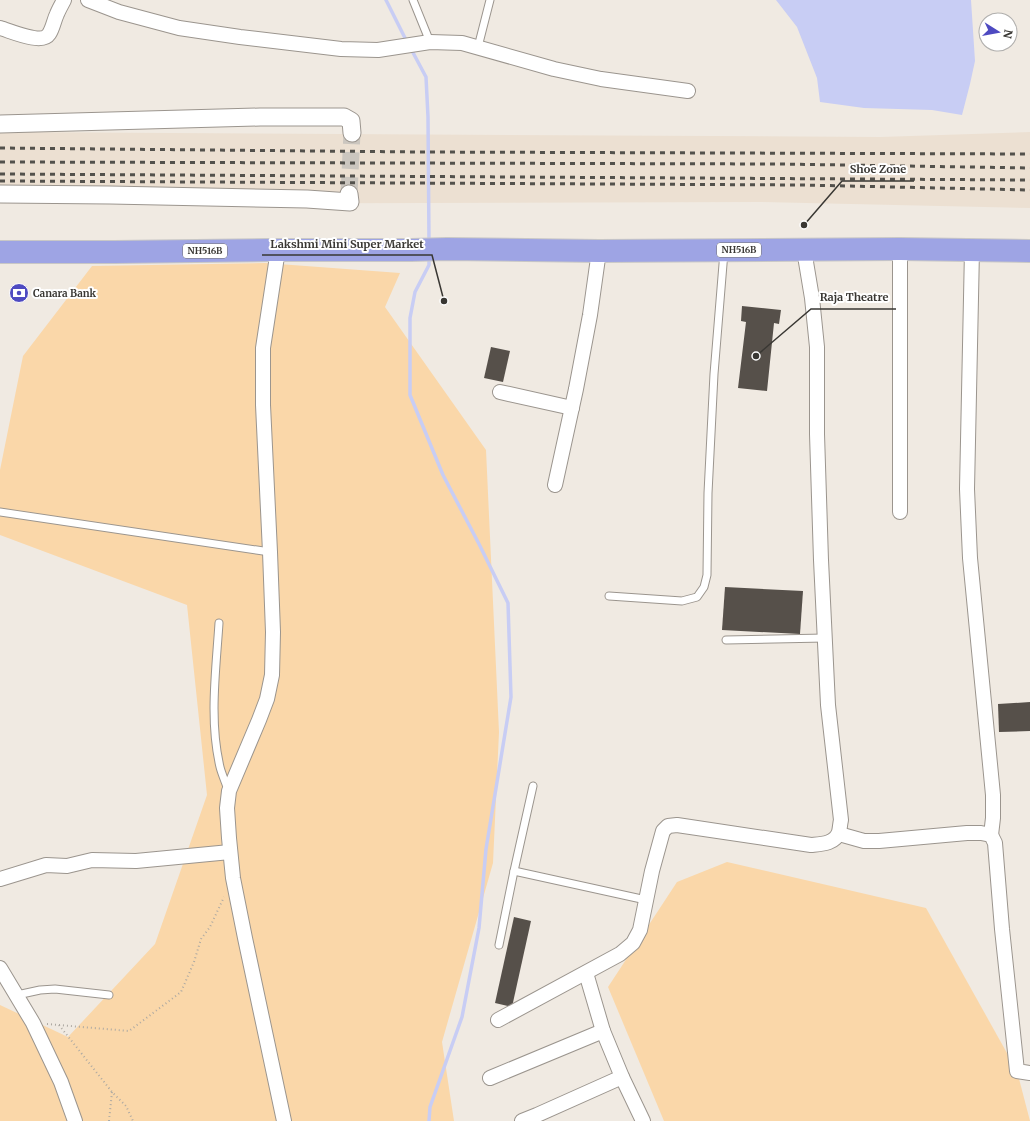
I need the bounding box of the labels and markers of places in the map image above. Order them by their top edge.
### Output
callout: Shoe Zone [842,158,914,181]
callout: Lakshmi Mini Super Market [262,232,432,255]
bank icon: Canara Bank [8,282,30,304]
callout: Raja Theatre [811,286,896,309]
place label: Canara Bank [33,287,97,300]

